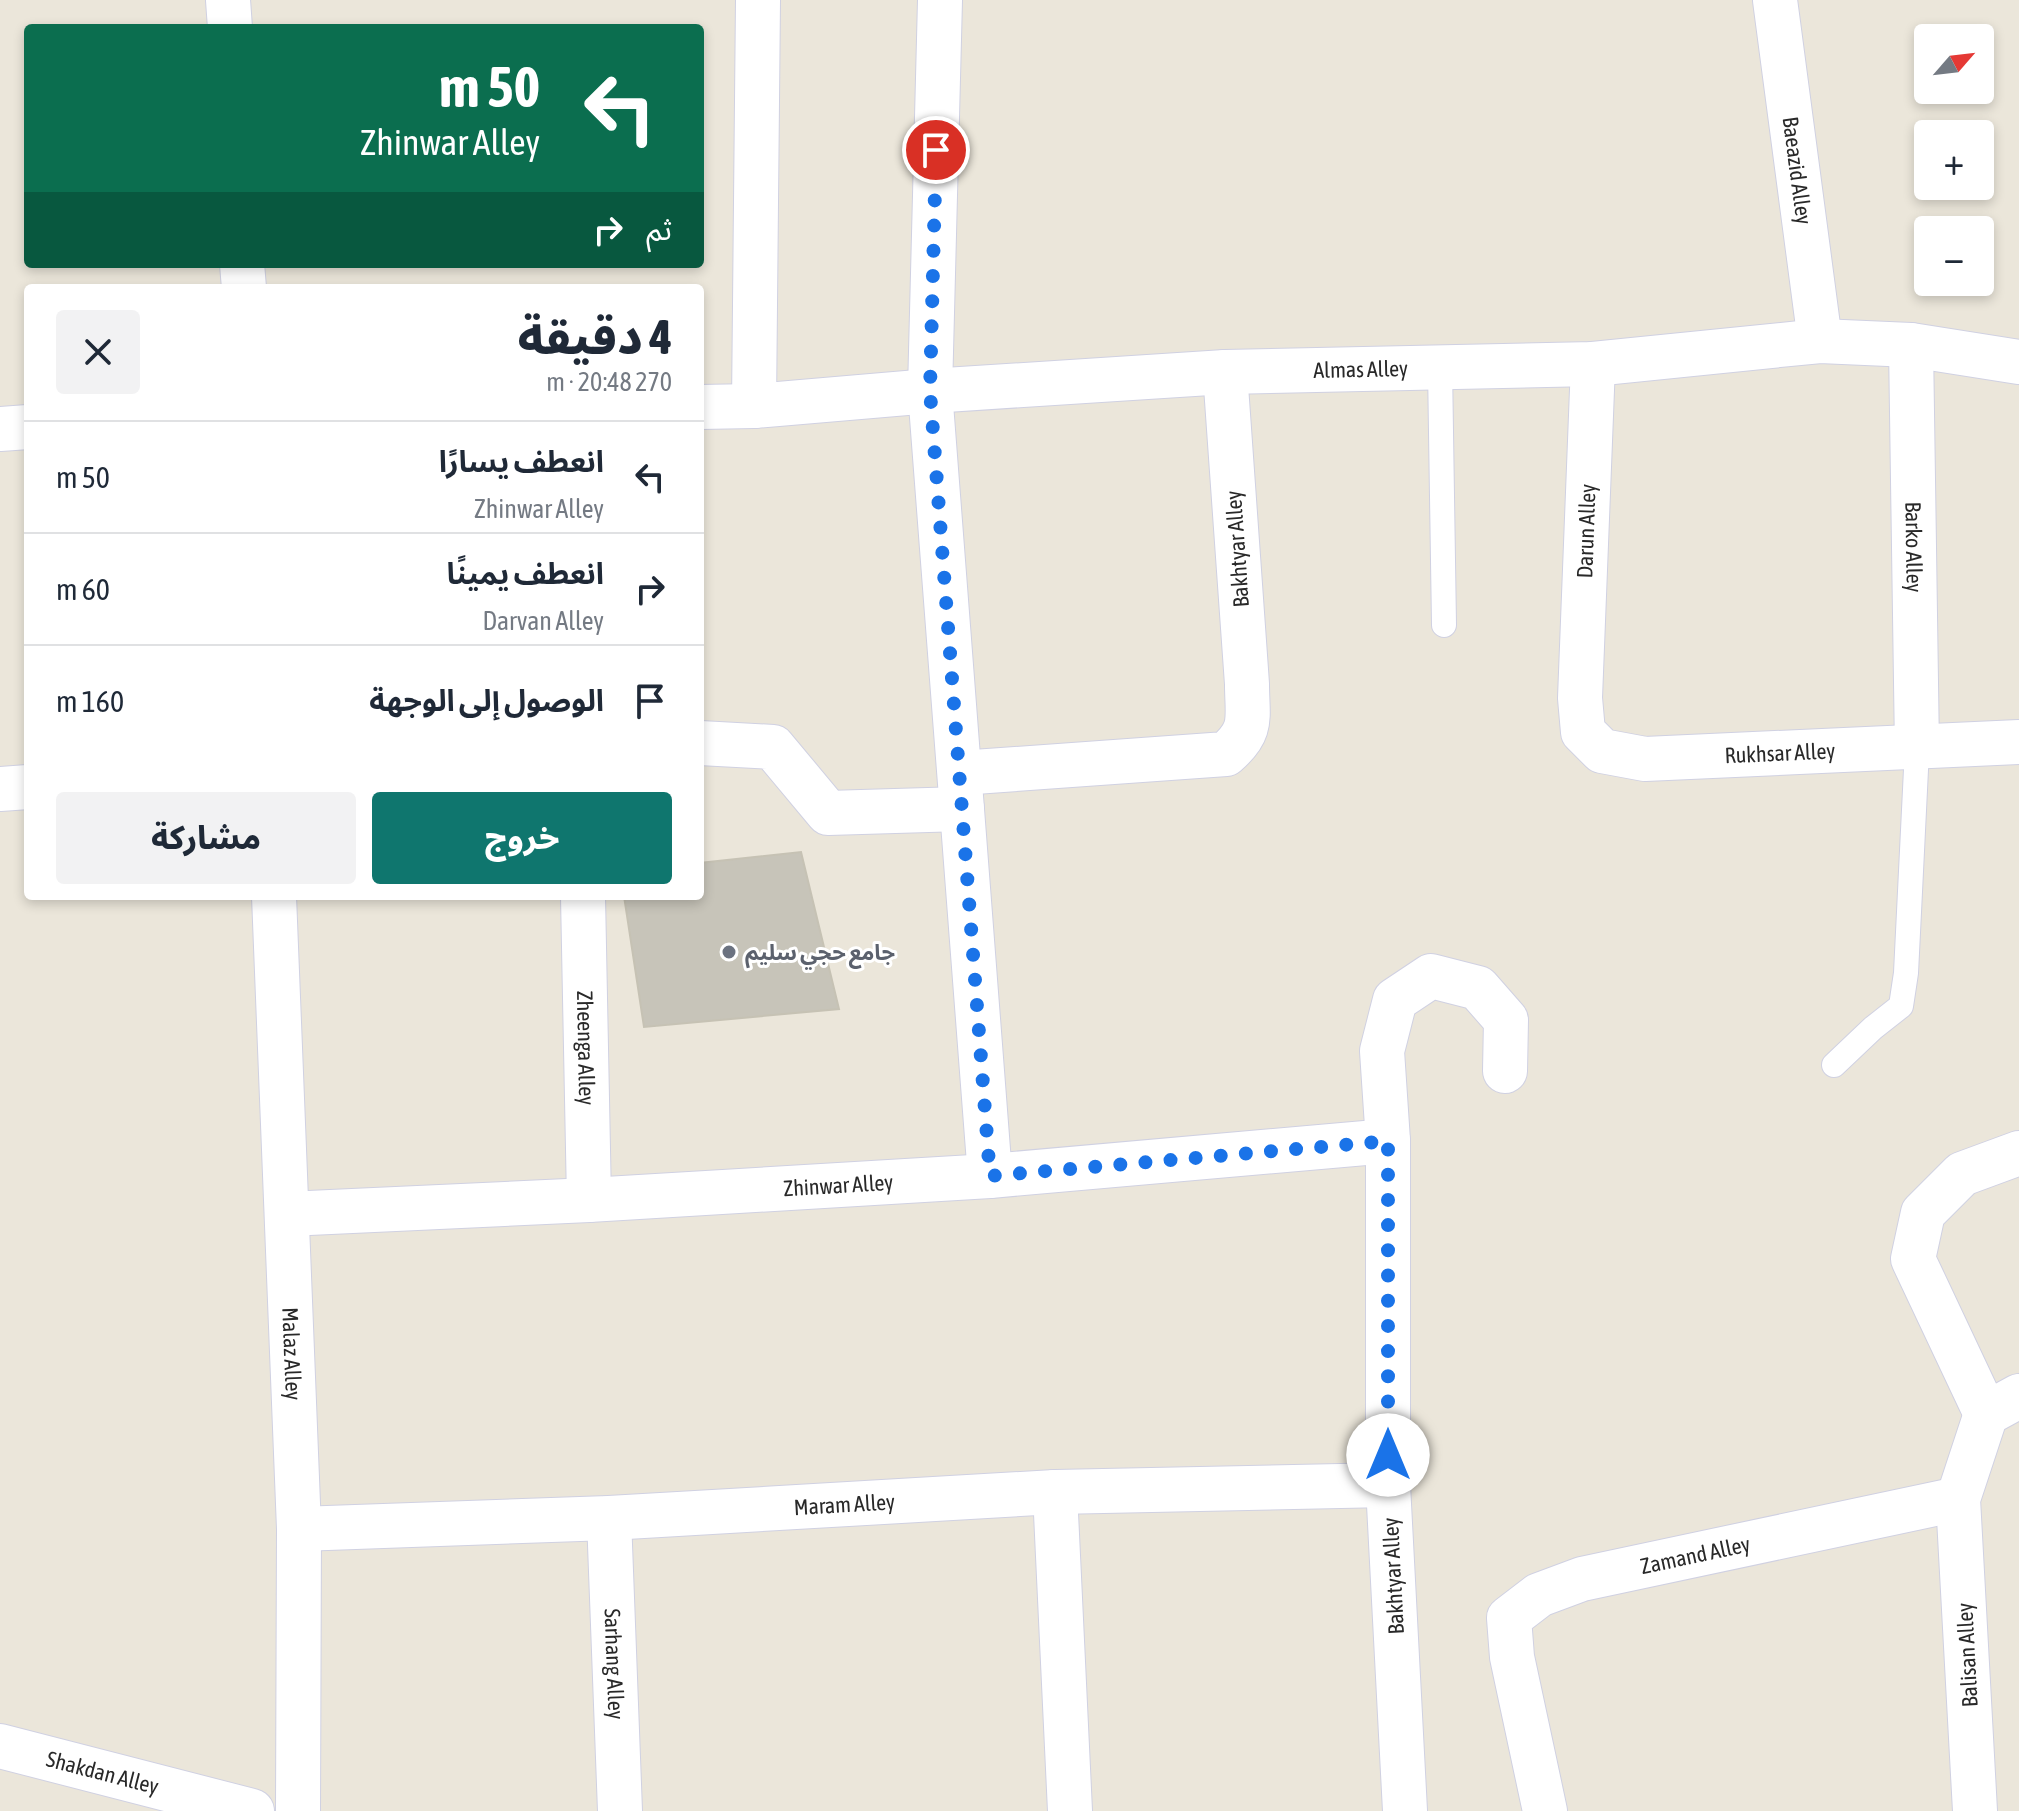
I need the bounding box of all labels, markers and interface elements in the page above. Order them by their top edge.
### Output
north arrow [1914,24,1994,104]
map controls [1914,24,1994,296]
text: 50 m [439,55,540,119]
icon: left [568,56,672,160]
street label: Baeazid Alley [1778,115,1817,226]
pin [902,116,970,184]
button: + [1914,120,1994,200]
text: Zhinwar Alley [360,121,540,163]
icon: arrive [914,128,958,172]
icon: right [586,208,630,252]
text: ثم [646,212,672,246]
button: − [1914,216,1994,296]
text: 4 دقيقة [518,309,672,364]
button: close [56,310,140,394]
street label: Almas Alley [1313,355,1408,383]
text: 270 m · 20:48 [546,367,672,397]
text: انعطف يسارًا [439,444,604,478]
icon: left [628,455,672,499]
text: 50 m [56,460,110,494]
street label: Darun Alley [1571,483,1601,579]
street label: Bakhtyar Alley [1220,490,1254,608]
text: Zhinwar Alley [474,494,604,524]
street label: Barko Alley [1900,501,1928,593]
text: انعطف يمينًا [447,556,604,590]
icon: right [628,567,672,611]
text: 60 m [56,572,110,606]
text: Darvan Alley [482,606,604,636]
icon: arrive [628,679,672,723]
text: الوصول إلى الوجهة [369,683,604,717]
text: 160 m [56,684,124,718]
street label: Rukhsar Alley [1724,737,1836,768]
button: مشاركة [56,792,356,884]
button: خروج [372,792,672,884]
place label: جامع حجي سليم [745,939,895,970]
marker: جامع حجي سليم [720,943,738,961]
street label: Zheenga Alley [572,990,600,1105]
street label: Zhinwar Alley [783,1169,894,1201]
street label: Malaz Alley [277,1307,307,1401]
position arrow [1346,1413,1430,1497]
street label: Maram Alley [793,1488,896,1520]
street label: Bakhtyar Alley [1377,1517,1409,1635]
street label: Zamand Alley [1638,1531,1752,1579]
street label: Balisan Alley [1951,1602,1983,1708]
street label: Sarhang Alley [599,1608,630,1720]
street label: Shakdan Alley [44,1746,162,1799]

